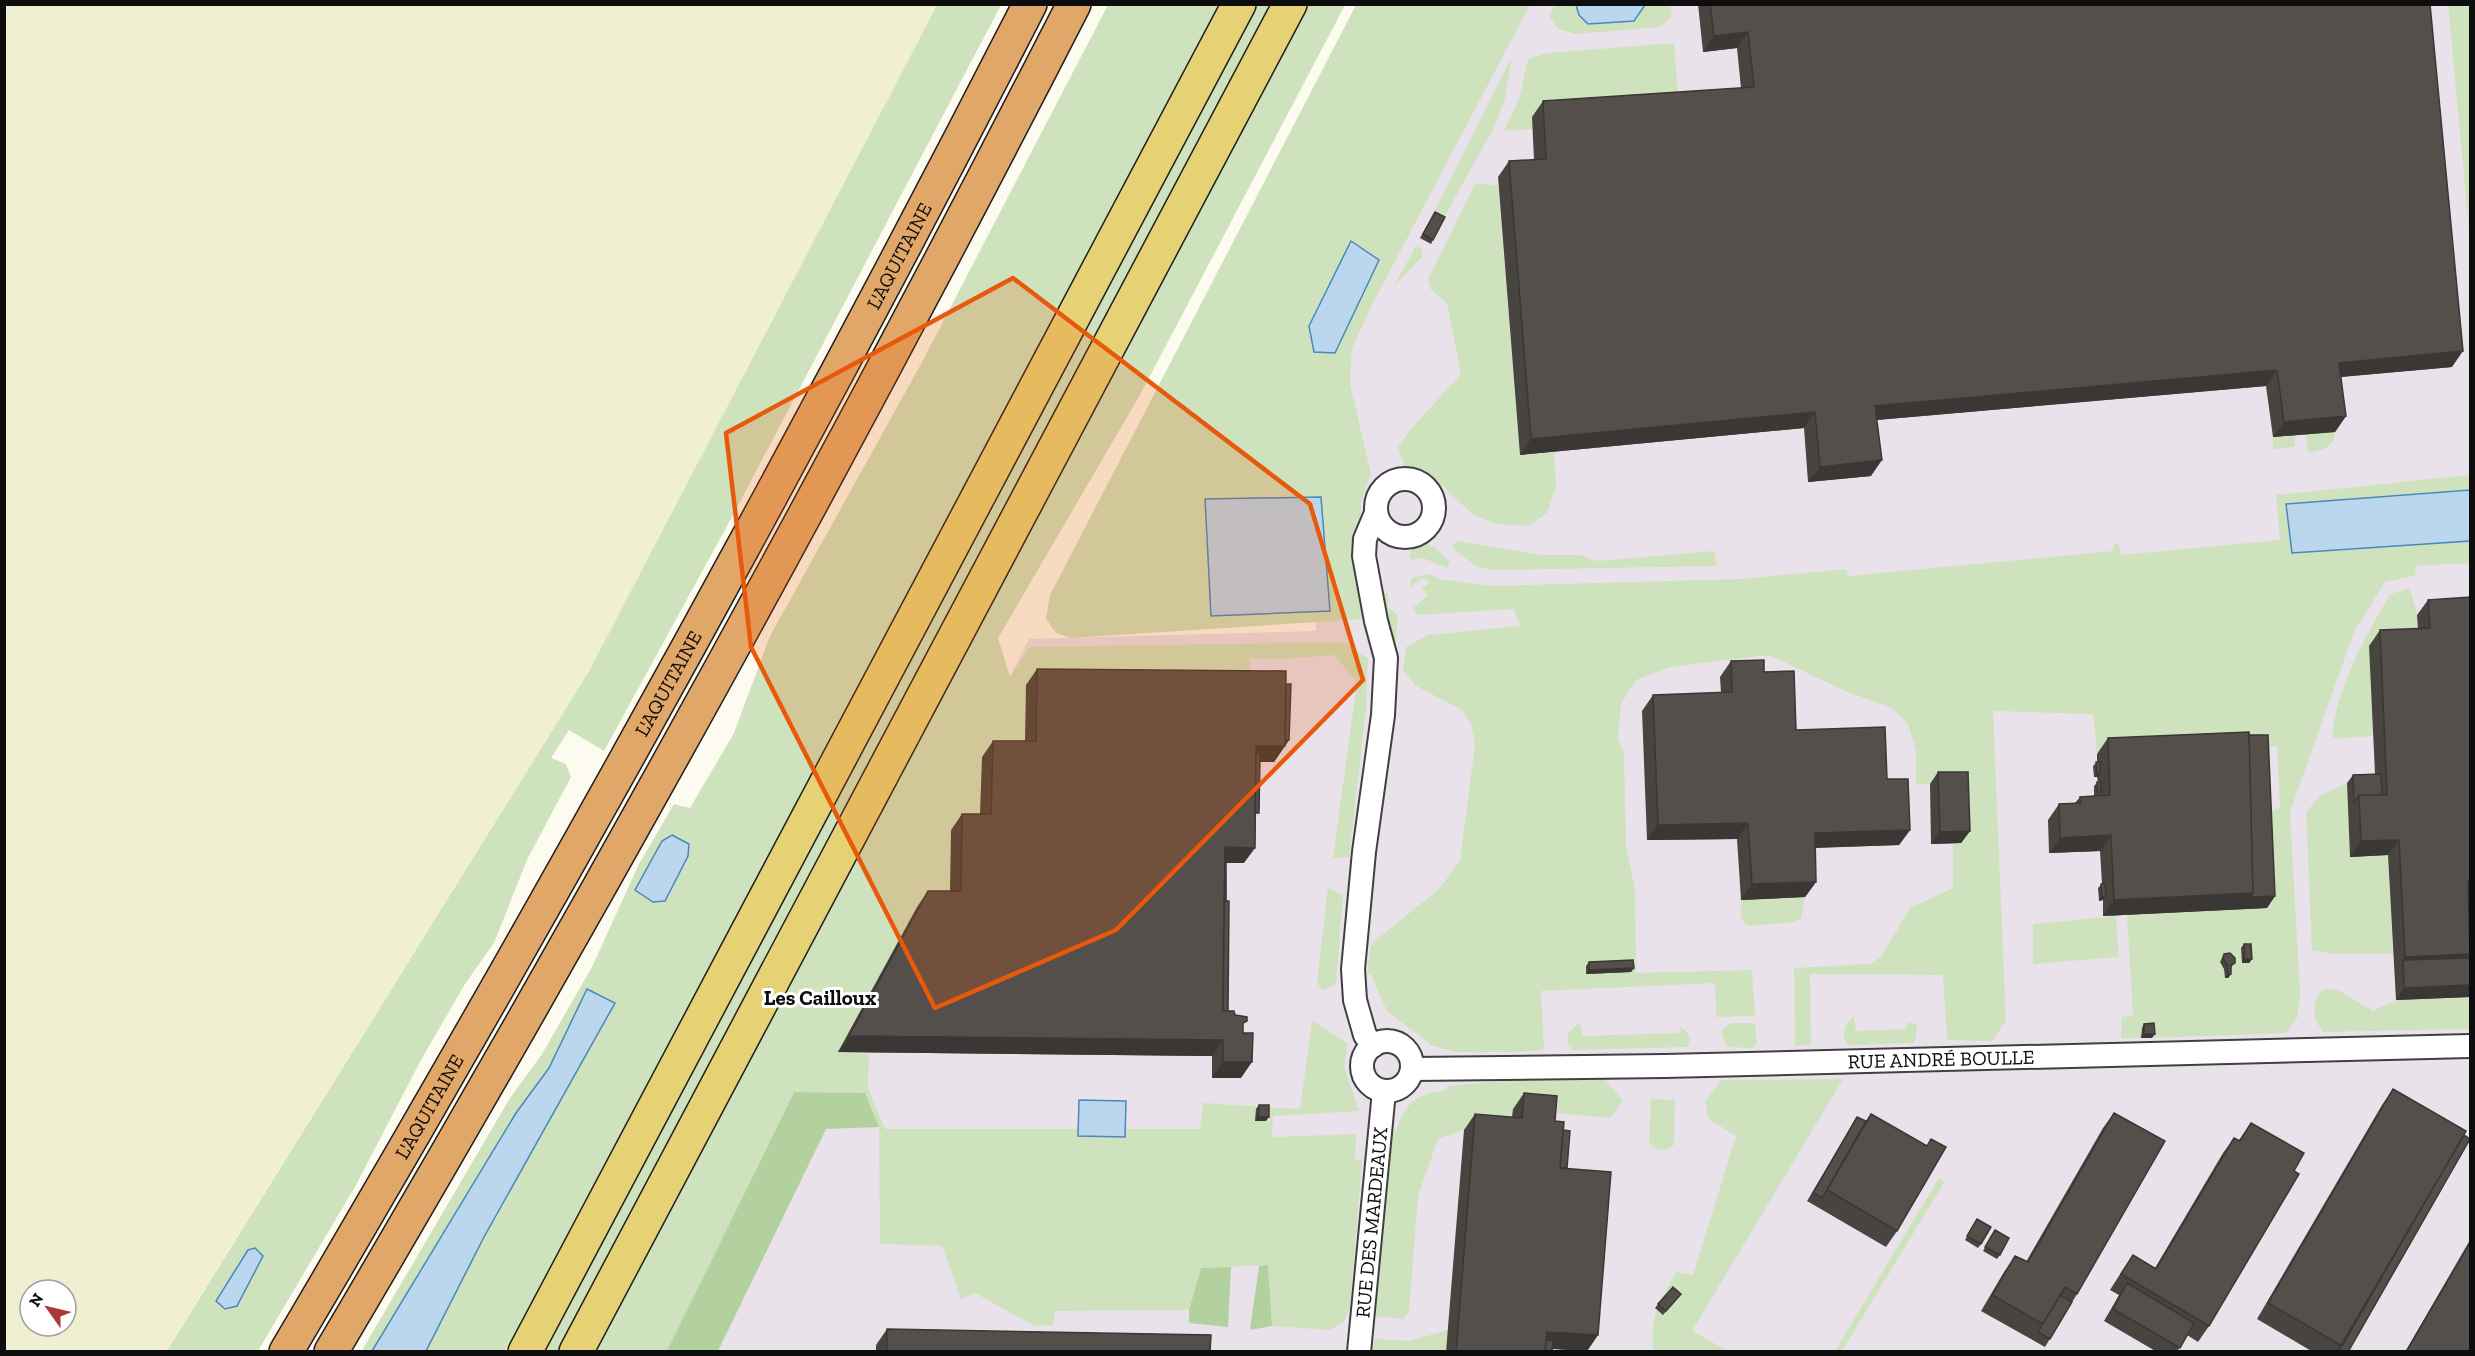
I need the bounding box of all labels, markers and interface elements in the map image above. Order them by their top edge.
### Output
street label: L'AQUITAINE [861,199,937,313]
street label: L'AQUITAINE [629,627,707,741]
district label: Les Cailloux [764,985,876,1010]
street label: RUE ANDRÉ BOULLE [1847,1045,2035,1073]
street label: L'AQUITAINE [390,1050,469,1163]
street label: RUE DES MARDEAUX [1350,1126,1392,1319]
north arrow [18,1278,78,1338]
text: N [25,1290,47,1310]

